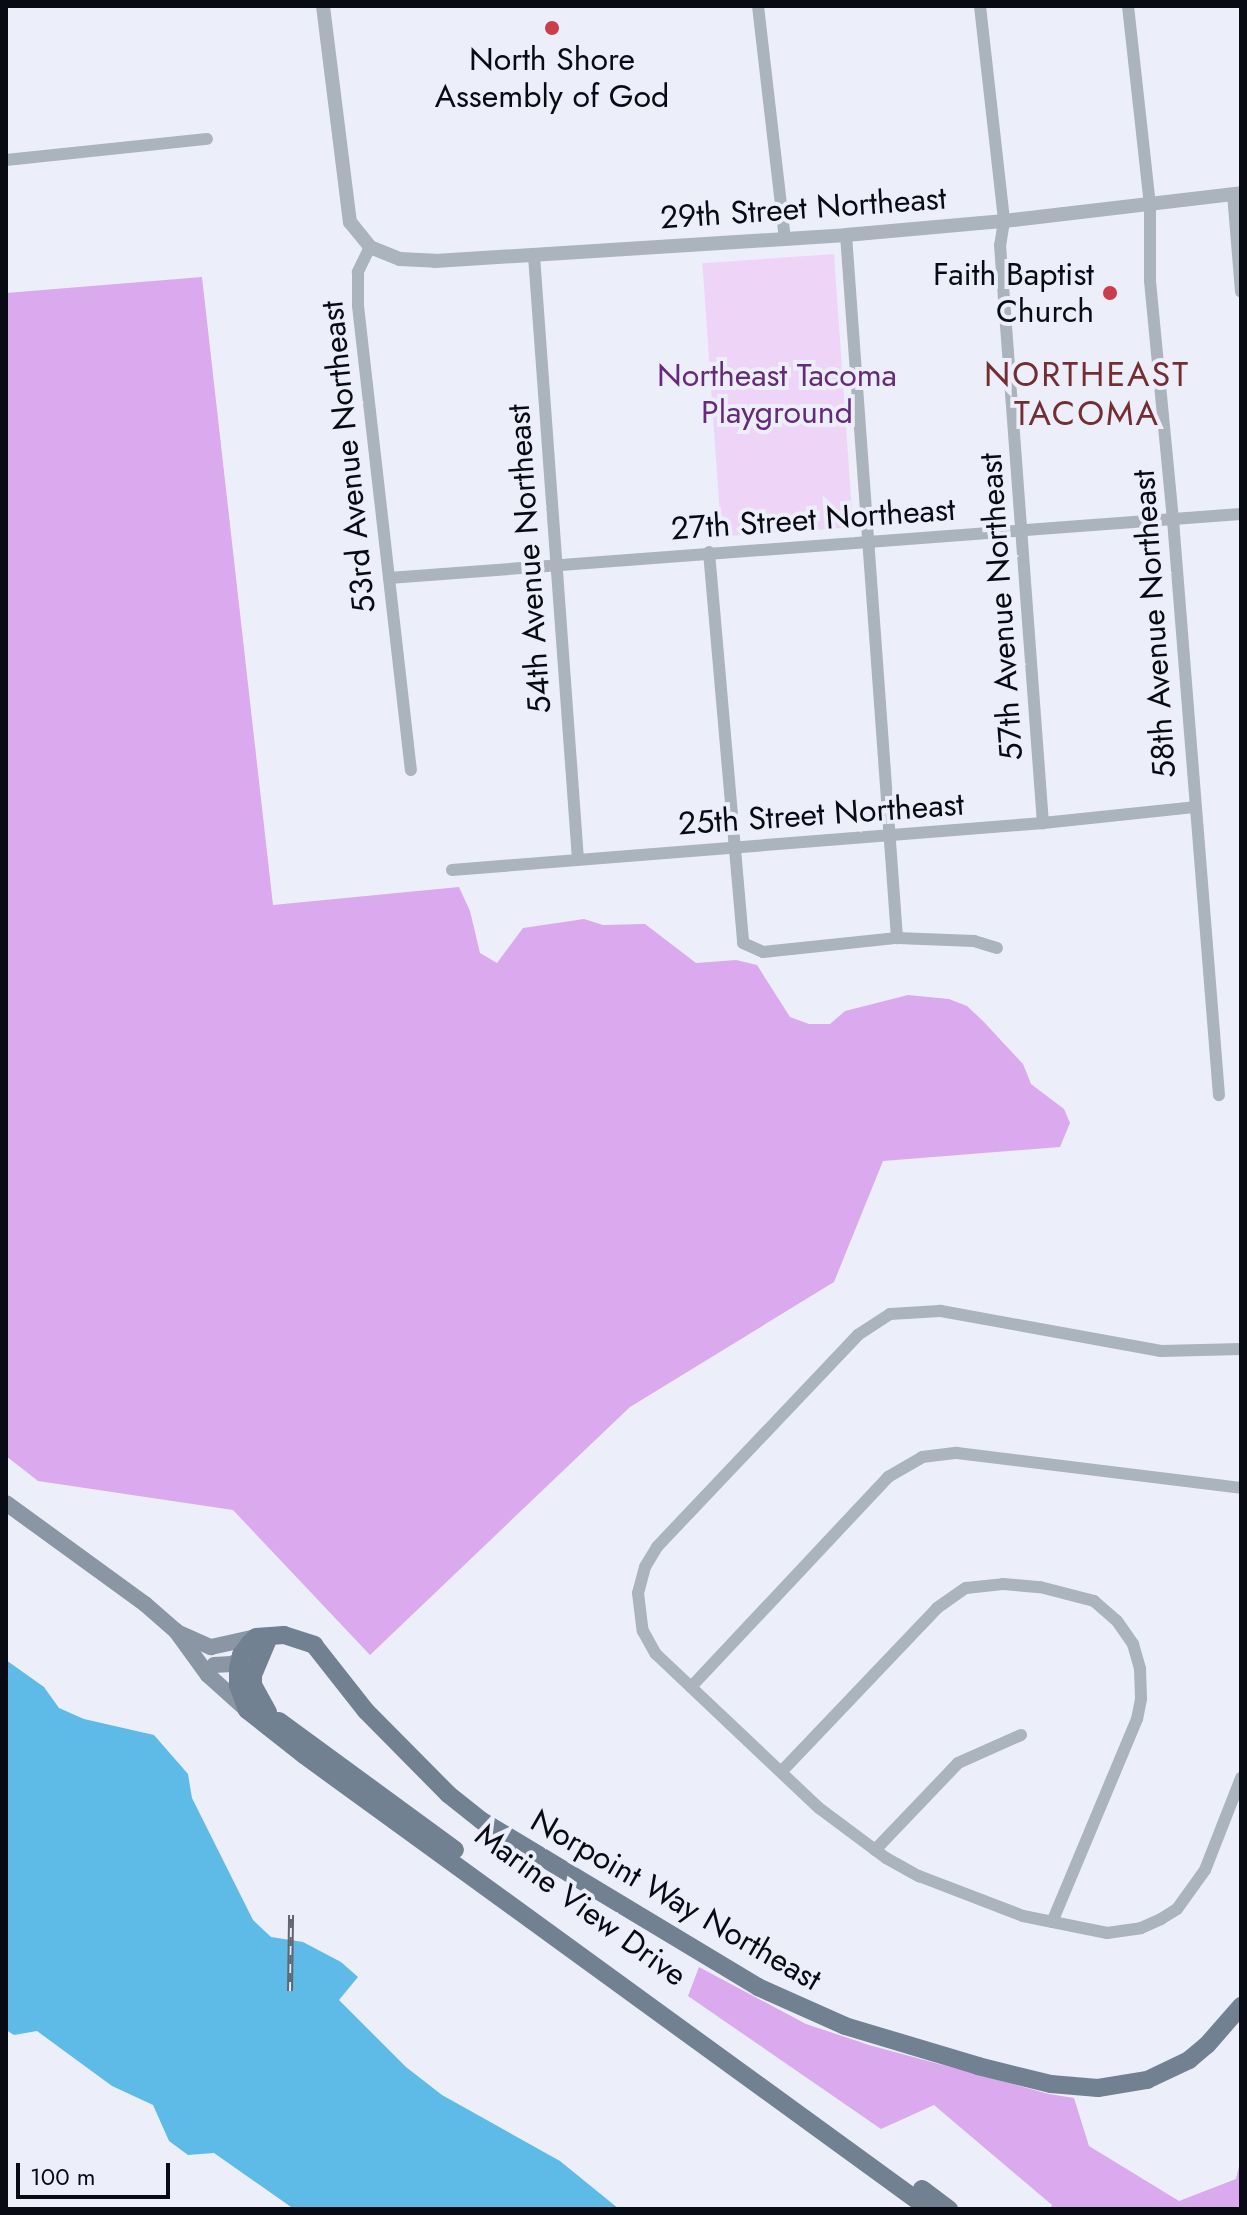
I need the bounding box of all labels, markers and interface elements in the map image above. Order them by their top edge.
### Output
marker: North Shore Assembly of God [543,19,561,37]
place label: North Shore Assembly of God [435,41,669,116]
street label: 29th Street Northeast [659,179,947,237]
place label: Faith Baptist Church [933,256,1094,331]
marker: Faith Baptist Church [1101,284,1119,302]
street label: 53rd Avenue Northeast [313,299,383,615]
district label: NORTHEAST TACOMA [984,354,1190,434]
park label: Northeast Tacoma Playground [657,357,897,432]
street label: 54th Avenue Northeast [499,403,559,715]
street label: 57th Avenue Northeast [971,452,1031,762]
street label: 58th Avenue Northeast [1124,469,1184,779]
street label: 27th Street Northeast [669,490,957,548]
street label: 25th Street Northeast [677,785,965,843]
street label: Norpoint Way Northeast [524,1801,828,1999]
street label: Marine View Drive [468,1816,694,1994]
scale bar [20,2147,174,2197]
text: 100 m [30,2159,96,2194]

